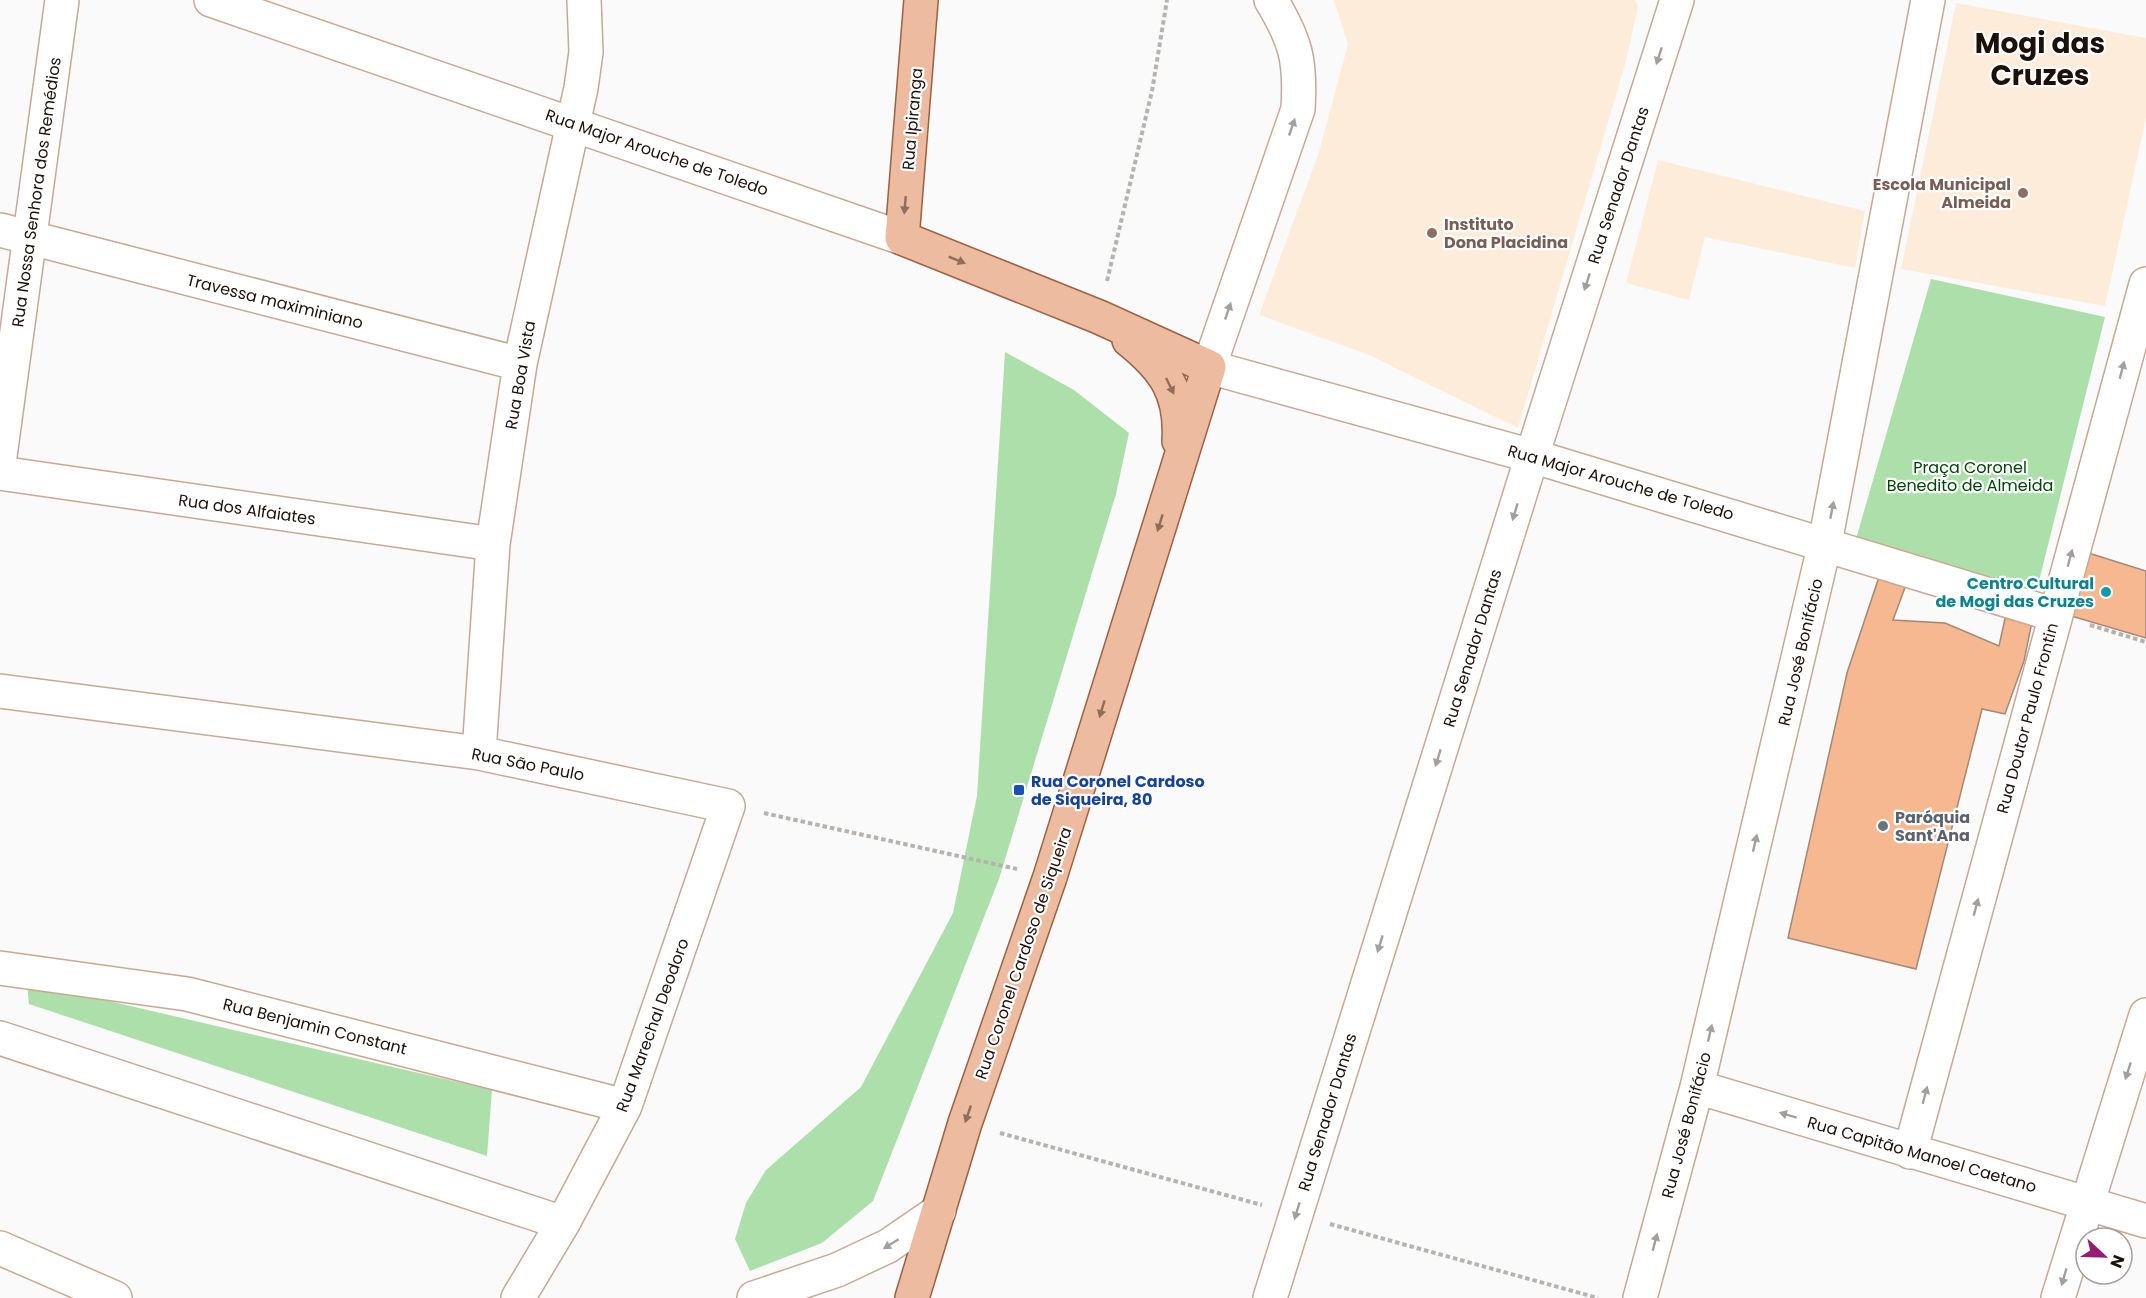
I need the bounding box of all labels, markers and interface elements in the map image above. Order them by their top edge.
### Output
district label: Mogi das Cruzes [1975,24,2105,95]
one-way arrow [1654,47,1663,65]
street label: Rua Nossa Senhora dos Remédios [6,56,67,329]
street label: Rua Ipiranga [897,67,928,171]
street label: Rua Major Arouche de Toledo [542,103,771,201]
street label: Rua Senador Dantas [1582,104,1655,267]
one-way arrow [1287,118,1297,136]
place label: Escola Municipal Almeida [1873,173,2011,214]
marker: Escola Municipal Almeida [2016,186,2030,200]
one-way arrow [900,195,910,214]
place label: Instituto Dona Placidina [1444,213,1568,254]
marker: Instituto Dona Placidina [1425,226,1439,240]
one-way arrow [948,255,966,265]
street label: Travessa maximiniano [184,268,365,335]
one-way arrow [1582,273,1591,291]
one-way arrow [1224,302,1234,320]
street label: Rua Boa Vista [500,319,541,431]
one-way arrow [2118,361,2127,379]
one-way arrow [1166,377,1175,394]
street label: Rua Major Arouche de Toledo [1505,439,1737,526]
park label: Praça Coronel Benedito de Almeida [1887,456,2053,497]
street label: Rua dos Alfaiates [177,488,317,531]
one-way arrow [1828,500,1837,519]
one-way arrow [1509,503,1519,521]
one-way arrow [1155,514,1164,532]
one-way arrow [2066,549,2076,567]
street label: Rua Senador Dantas [1437,566,1507,730]
place label: Centro Cultural de Mogi das Cruzes [1935,572,2094,613]
street label: Rua José Bonifácio [1772,576,1829,728]
marker: Centro Cultural de Mogi das Cruzes [2099,585,2113,599]
street label: Rua Doutor Paulo Frontin [1991,620,2064,816]
one-way arrow [1097,700,1106,718]
street label: Rua São Paulo [470,742,586,787]
one-way arrow [1433,749,1442,767]
place label: Rua Coronel Cardoso de Siqueira, 80 [1031,770,1205,811]
marker: Rua Coronel Cardoso de Siqueira, 80 [1012,783,1026,797]
place label: Paróquia Sant'Ana [1895,806,1970,847]
marker: Paróquia Sant'Ana [1876,819,1890,833]
street label: Rua Coronel Cardoso de Siqueira [969,824,1078,1082]
one-way arrow [1750,834,1760,852]
one-way arrow [1972,898,1981,916]
street label: Rua Marechal Deodoro [610,935,695,1115]
one-way arrow [1375,935,1384,953]
street label: Rua Benjamin Constant [221,993,409,1061]
one-way arrow [1706,1023,1715,1042]
street label: Rua Senador Dantas [1292,1030,1362,1194]
street label: Rua José Bonifácio [1656,1049,1717,1201]
one-way arrow [2123,1062,2132,1080]
one-way arrow [1921,1086,1931,1104]
one-way arrow [963,1105,973,1123]
one-way arrow [1779,1110,1797,1119]
street label: Rua Capitão Manoel Caetano [1805,1111,2039,1198]
one-way arrow [1292,1202,1301,1220]
north arrow [2074,1226,2134,1286]
one-way arrow [1651,1232,1661,1251]
one-way arrow [883,1238,899,1249]
text: N [2105,1252,2130,1271]
one-way arrow [2059,1268,2068,1286]

